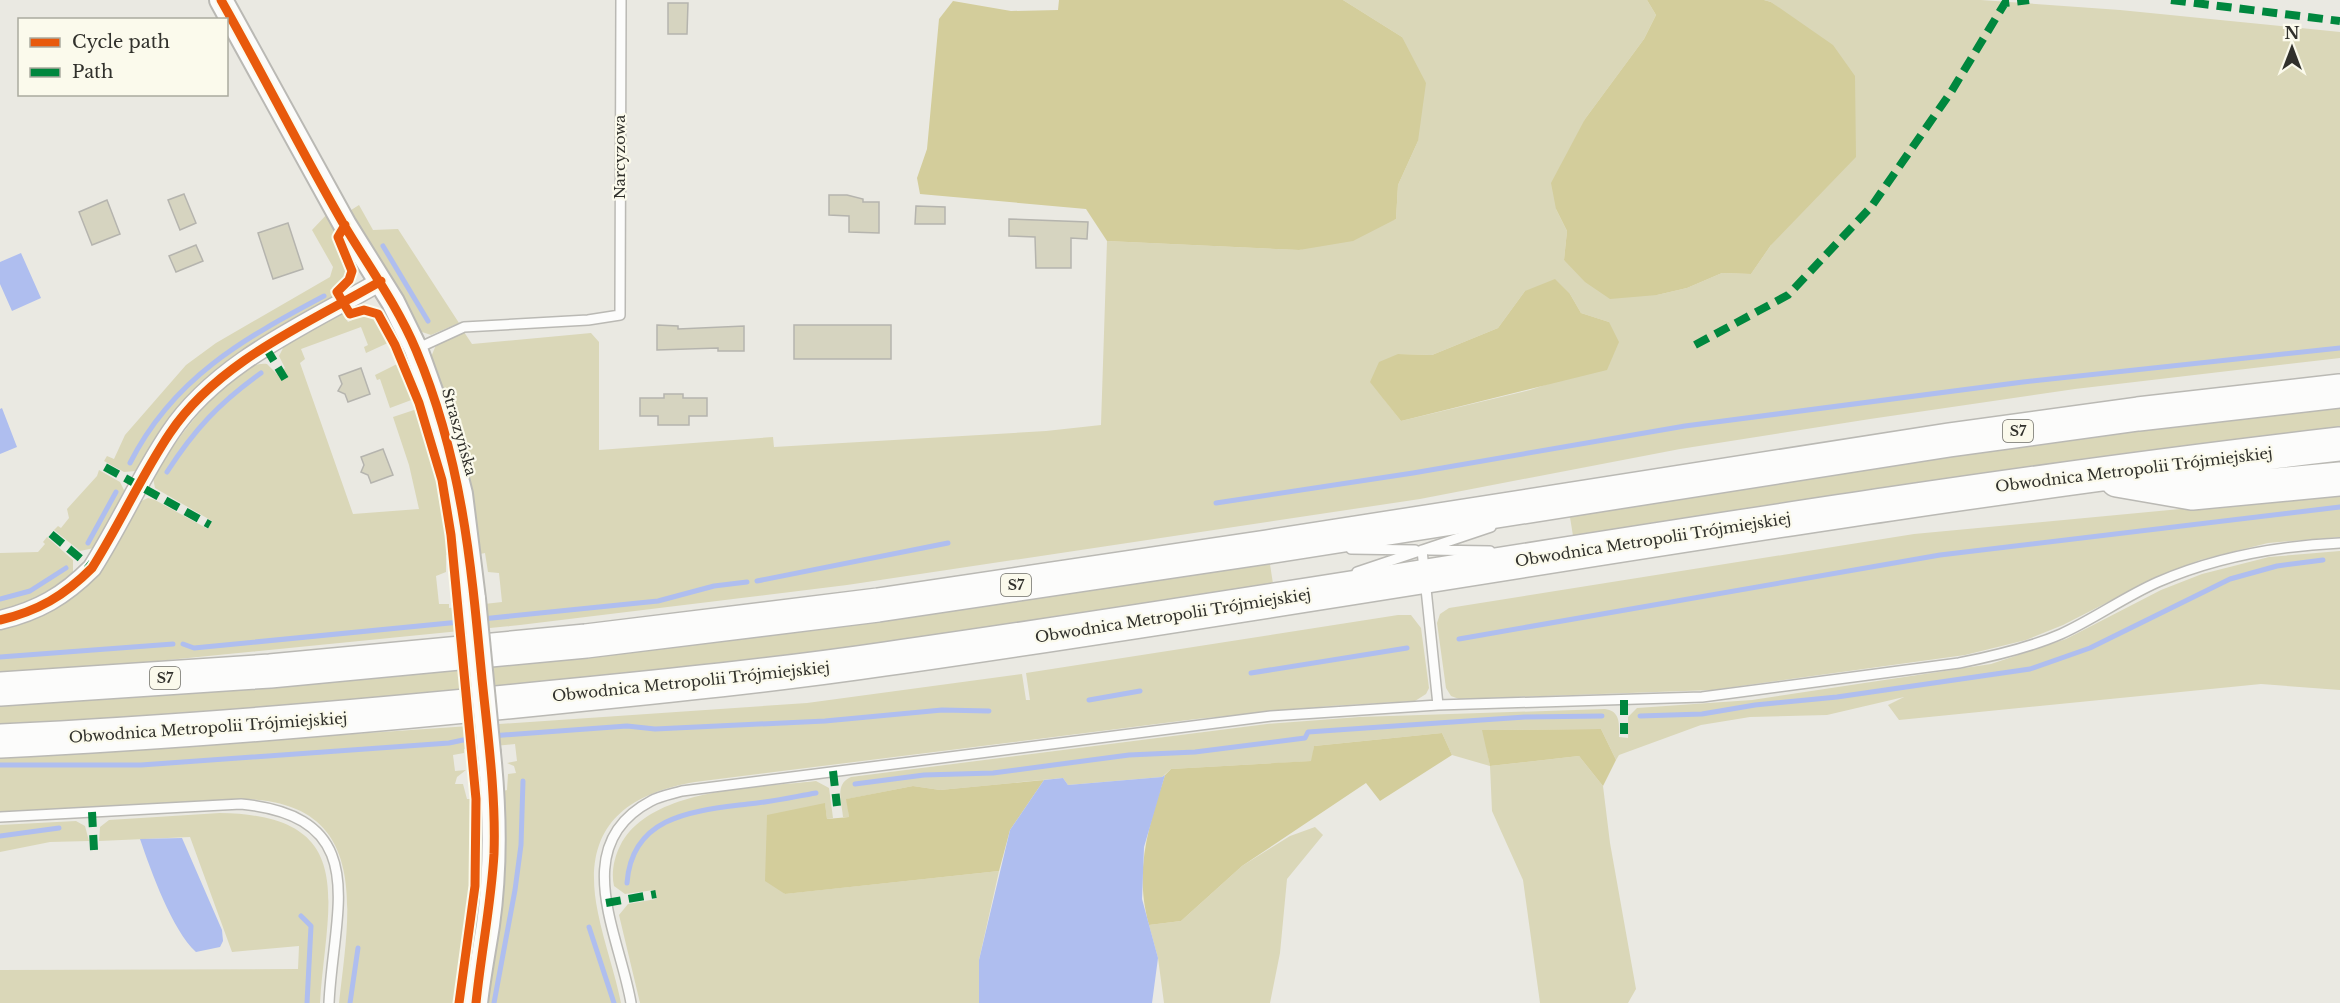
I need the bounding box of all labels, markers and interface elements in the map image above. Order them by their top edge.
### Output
legend [18,18,228,96]
north arrow [2262,18,2322,78]
text: N [2284,23,2300,43]
text: Cycle path [72,31,170,53]
text: Path [72,61,113,83]
street label: Narcyzowa [610,114,629,199]
street label: Straszyńska [438,386,481,478]
road number: S7 [2003,420,2033,442]
street label: Obwodnica Metropolii Trójmiejskiej [1994,443,2274,496]
street label: Obwodnica Metropolii Trójmiejskiej [1514,508,1792,571]
road number: S7 [1001,574,1031,596]
street label: Obwodnica Metropolii Trójmiejskiej [1034,584,1312,647]
street label: Obwodnica Metropolii Trójmiejskiej [551,657,831,706]
road number: S7 [150,667,180,689]
street label: Obwodnica Metropolii Trójmiejskiej [68,708,348,747]

